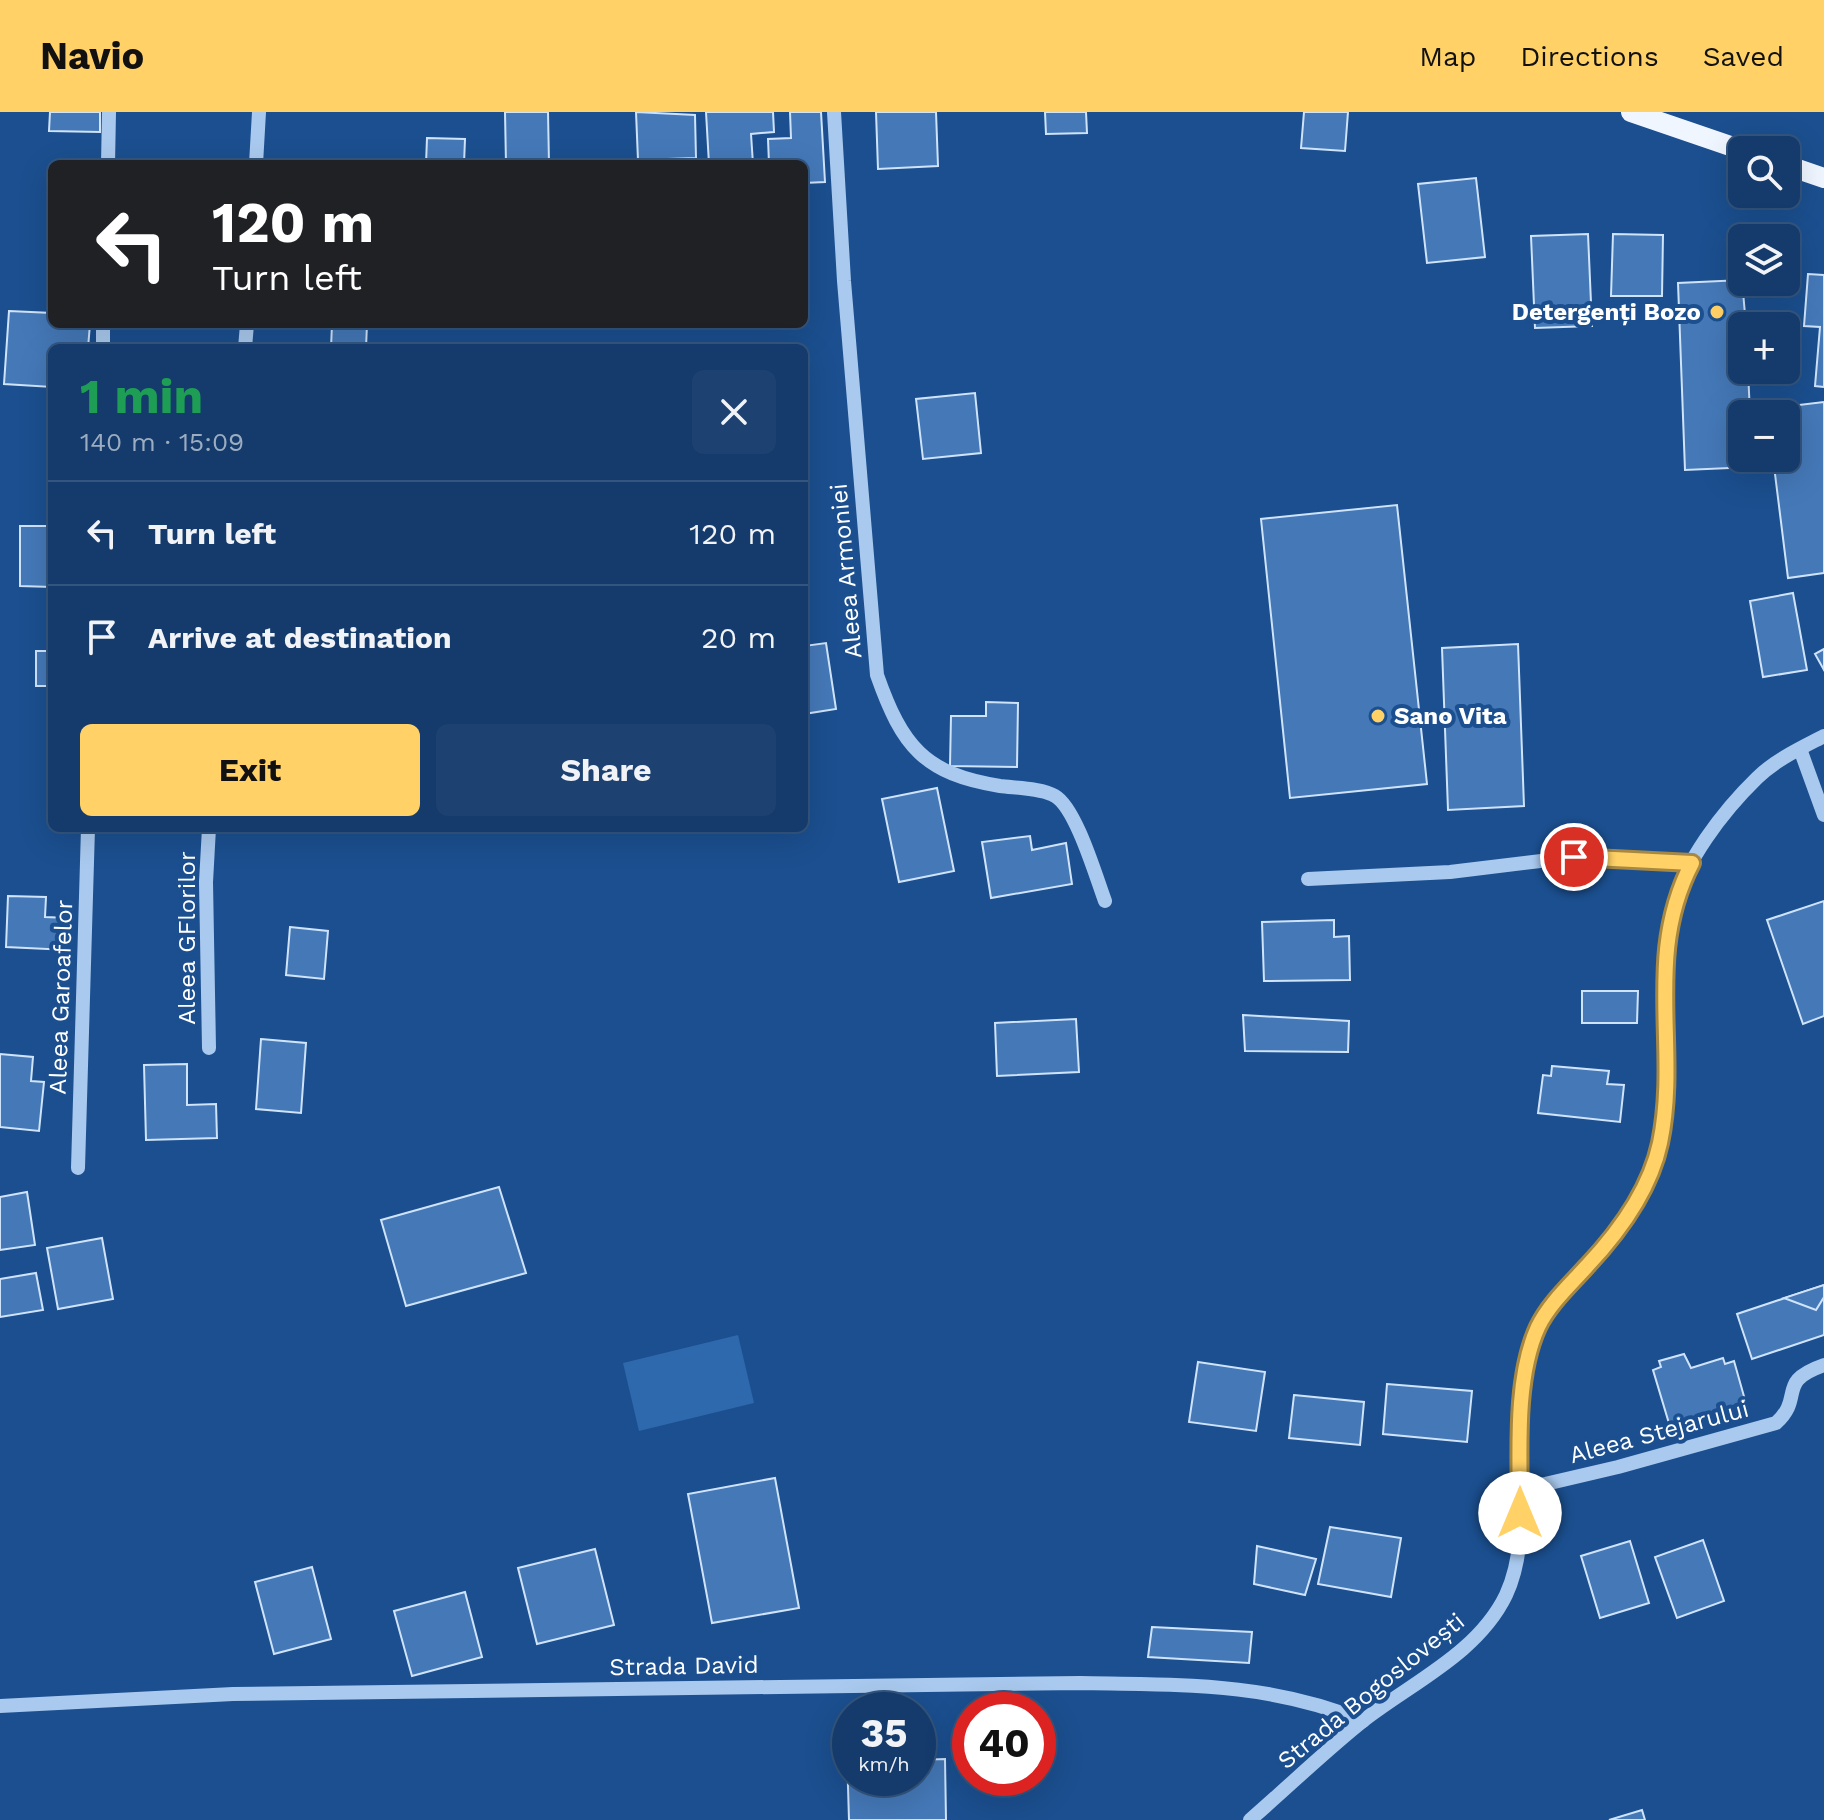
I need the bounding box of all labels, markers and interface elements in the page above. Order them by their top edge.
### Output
text: Navio [40,34,144,78]
text: Map [1419,40,1476,73]
text: Directions [1520,40,1659,73]
text: Saved [1703,40,1784,73]
map controls [1728,136,1800,472]
button: search [1728,136,1800,208]
text: 120 m [212,190,374,256]
icon: left [80,192,184,296]
button: layers [1728,224,1800,296]
text: Turn left [212,257,362,299]
place label: Detergenți Bozo [1512,298,1701,326]
marker: Detergenți Bozo [1708,303,1726,321]
button: + [1728,312,1800,384]
text: 1 min [80,368,203,425]
button: close [692,370,776,454]
button: − [1728,400,1800,472]
text: 140 m · 15:09 [80,427,244,457]
street label: Aleea Armoniei [824,482,868,660]
icon: left [80,511,124,555]
text: Turn left [148,516,276,551]
text: 120 m [689,516,776,551]
icon: arrive [80,615,124,659]
text: Arrive at destination [148,620,452,655]
text: 20 m [701,620,776,655]
place label: Sano Vita [1394,702,1507,730]
marker: Sano Vita [1369,707,1387,725]
button: Exit [80,724,420,816]
button: Share [436,724,776,816]
pin [1540,823,1608,891]
icon: arrive [1552,835,1596,879]
street label: Aleea GFlorilor [173,851,201,1025]
street label: Aleea Garoafelor [44,899,78,1095]
street label: Aleea Stejarului [1566,1395,1752,1469]
position arrow [1478,1471,1562,1555]
street label: Strada Bogoslovești [1272,1607,1470,1775]
street label: Strada David [609,1651,759,1681]
speed limit sign: 40 [952,1692,1056,1796]
text: 35 [860,1710,908,1757]
text: km/h [858,1752,910,1776]

